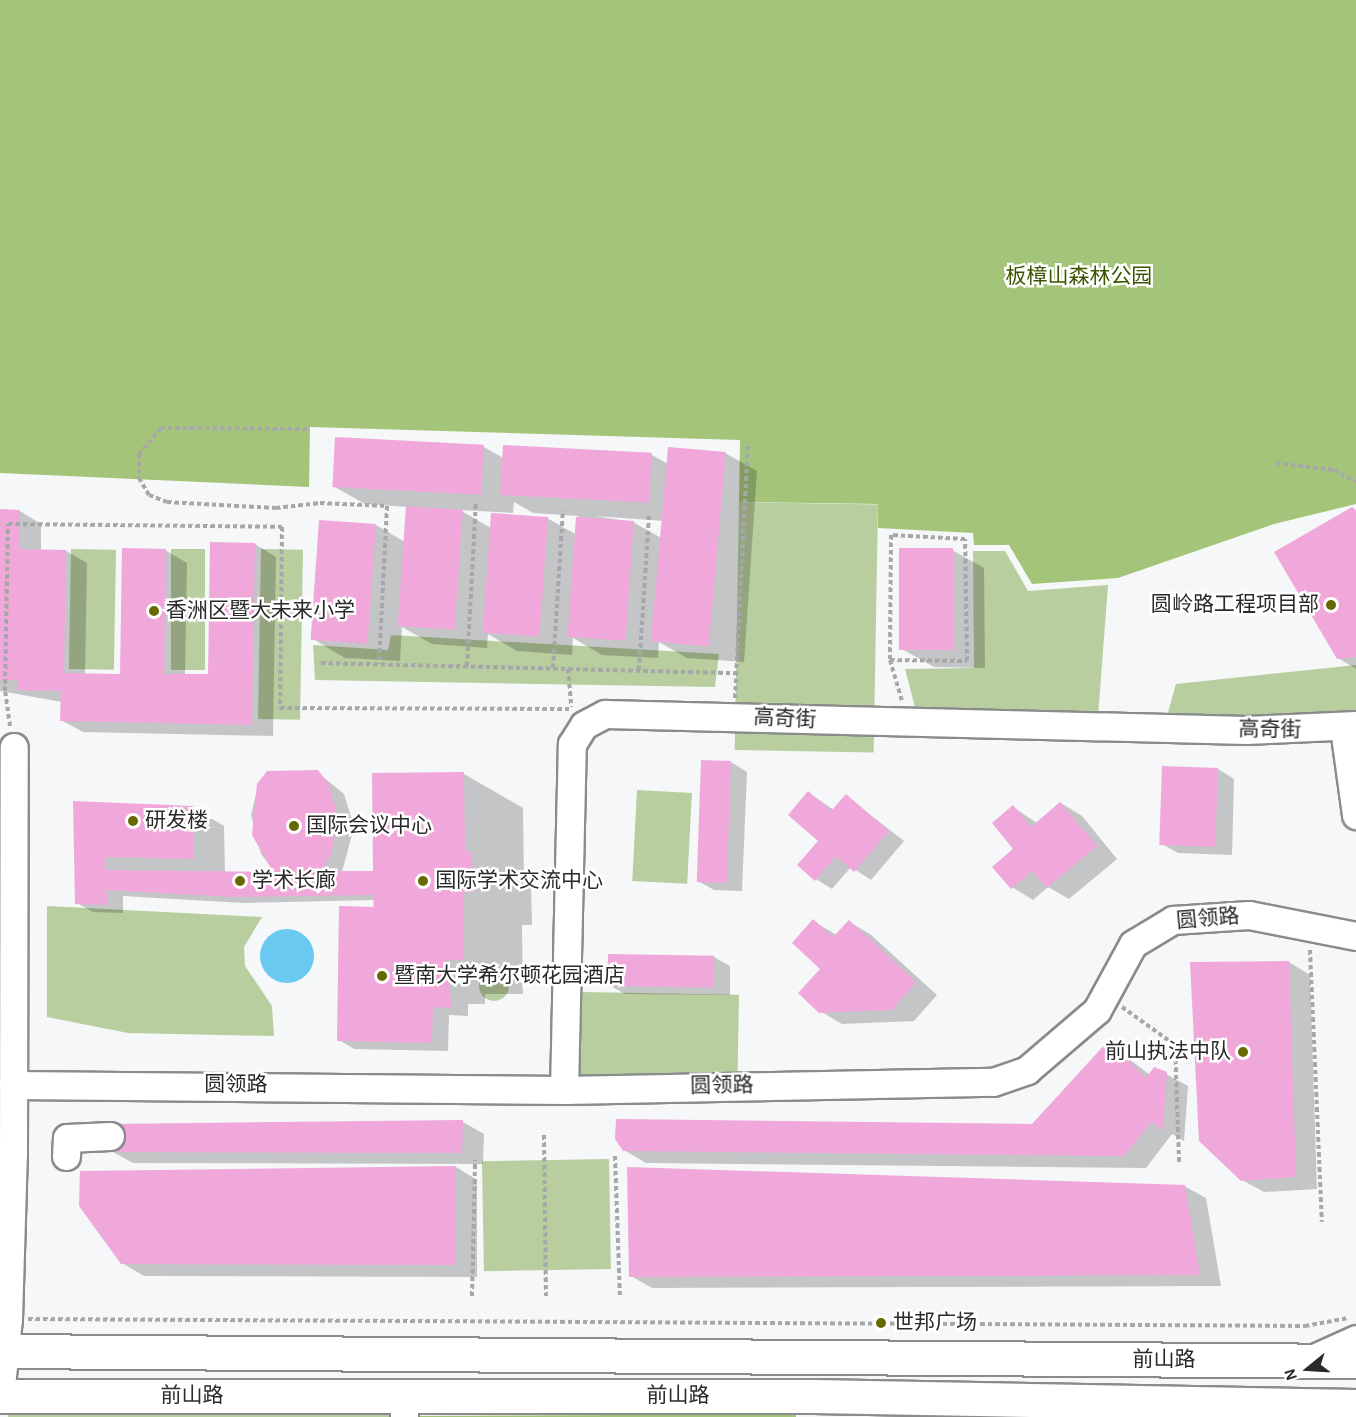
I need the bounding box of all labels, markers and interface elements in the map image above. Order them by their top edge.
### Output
park label: 板樟山森林公园 [1006,264,1152,290]
place label: 圆岭路工程项目部 [1151,592,1319,618]
place label: 香洲区暨大未来小学 [166,598,355,624]
marker: 圆岭路工程项目部 [1324,598,1338,612]
marker: 香洲区暨大未来小学 [147,604,161,618]
street label: 高奇街 [753,705,817,733]
street label: 高奇街 [1238,717,1302,743]
place label: 研发楼 [145,808,208,834]
place label: 国际会议中心 [306,813,432,839]
marker: 研发楼 [126,814,140,828]
marker: 国际会议中心 [287,819,301,833]
place label: 学术长廊 [252,868,336,894]
place label: 国际学术交流中心 [435,868,603,894]
marker: 学术长廊 [233,874,247,888]
marker: 国际学术交流中心 [416,874,430,888]
street label: 圆领路 [1176,904,1240,934]
place label: 暨南大学希尔顿花园酒店 [394,963,625,989]
marker: 暨南大学希尔顿花园酒店 [375,969,389,983]
place label: 前山执法中队 [1105,1039,1231,1065]
marker: 前山执法中队 [1236,1045,1250,1059]
street label: 圆领路 [205,1072,267,1098]
street label: 圆领路 [690,1073,754,1099]
place label: 世邦广场 [893,1310,977,1336]
marker: 世邦广场 [874,1316,888,1330]
north arrow [1278,1339,1338,1399]
street label: 前山路 [1133,1347,1195,1373]
text: N [1282,1367,1300,1382]
street label: 前山路 [161,1383,223,1409]
street label: 前山路 [647,1383,709,1409]

